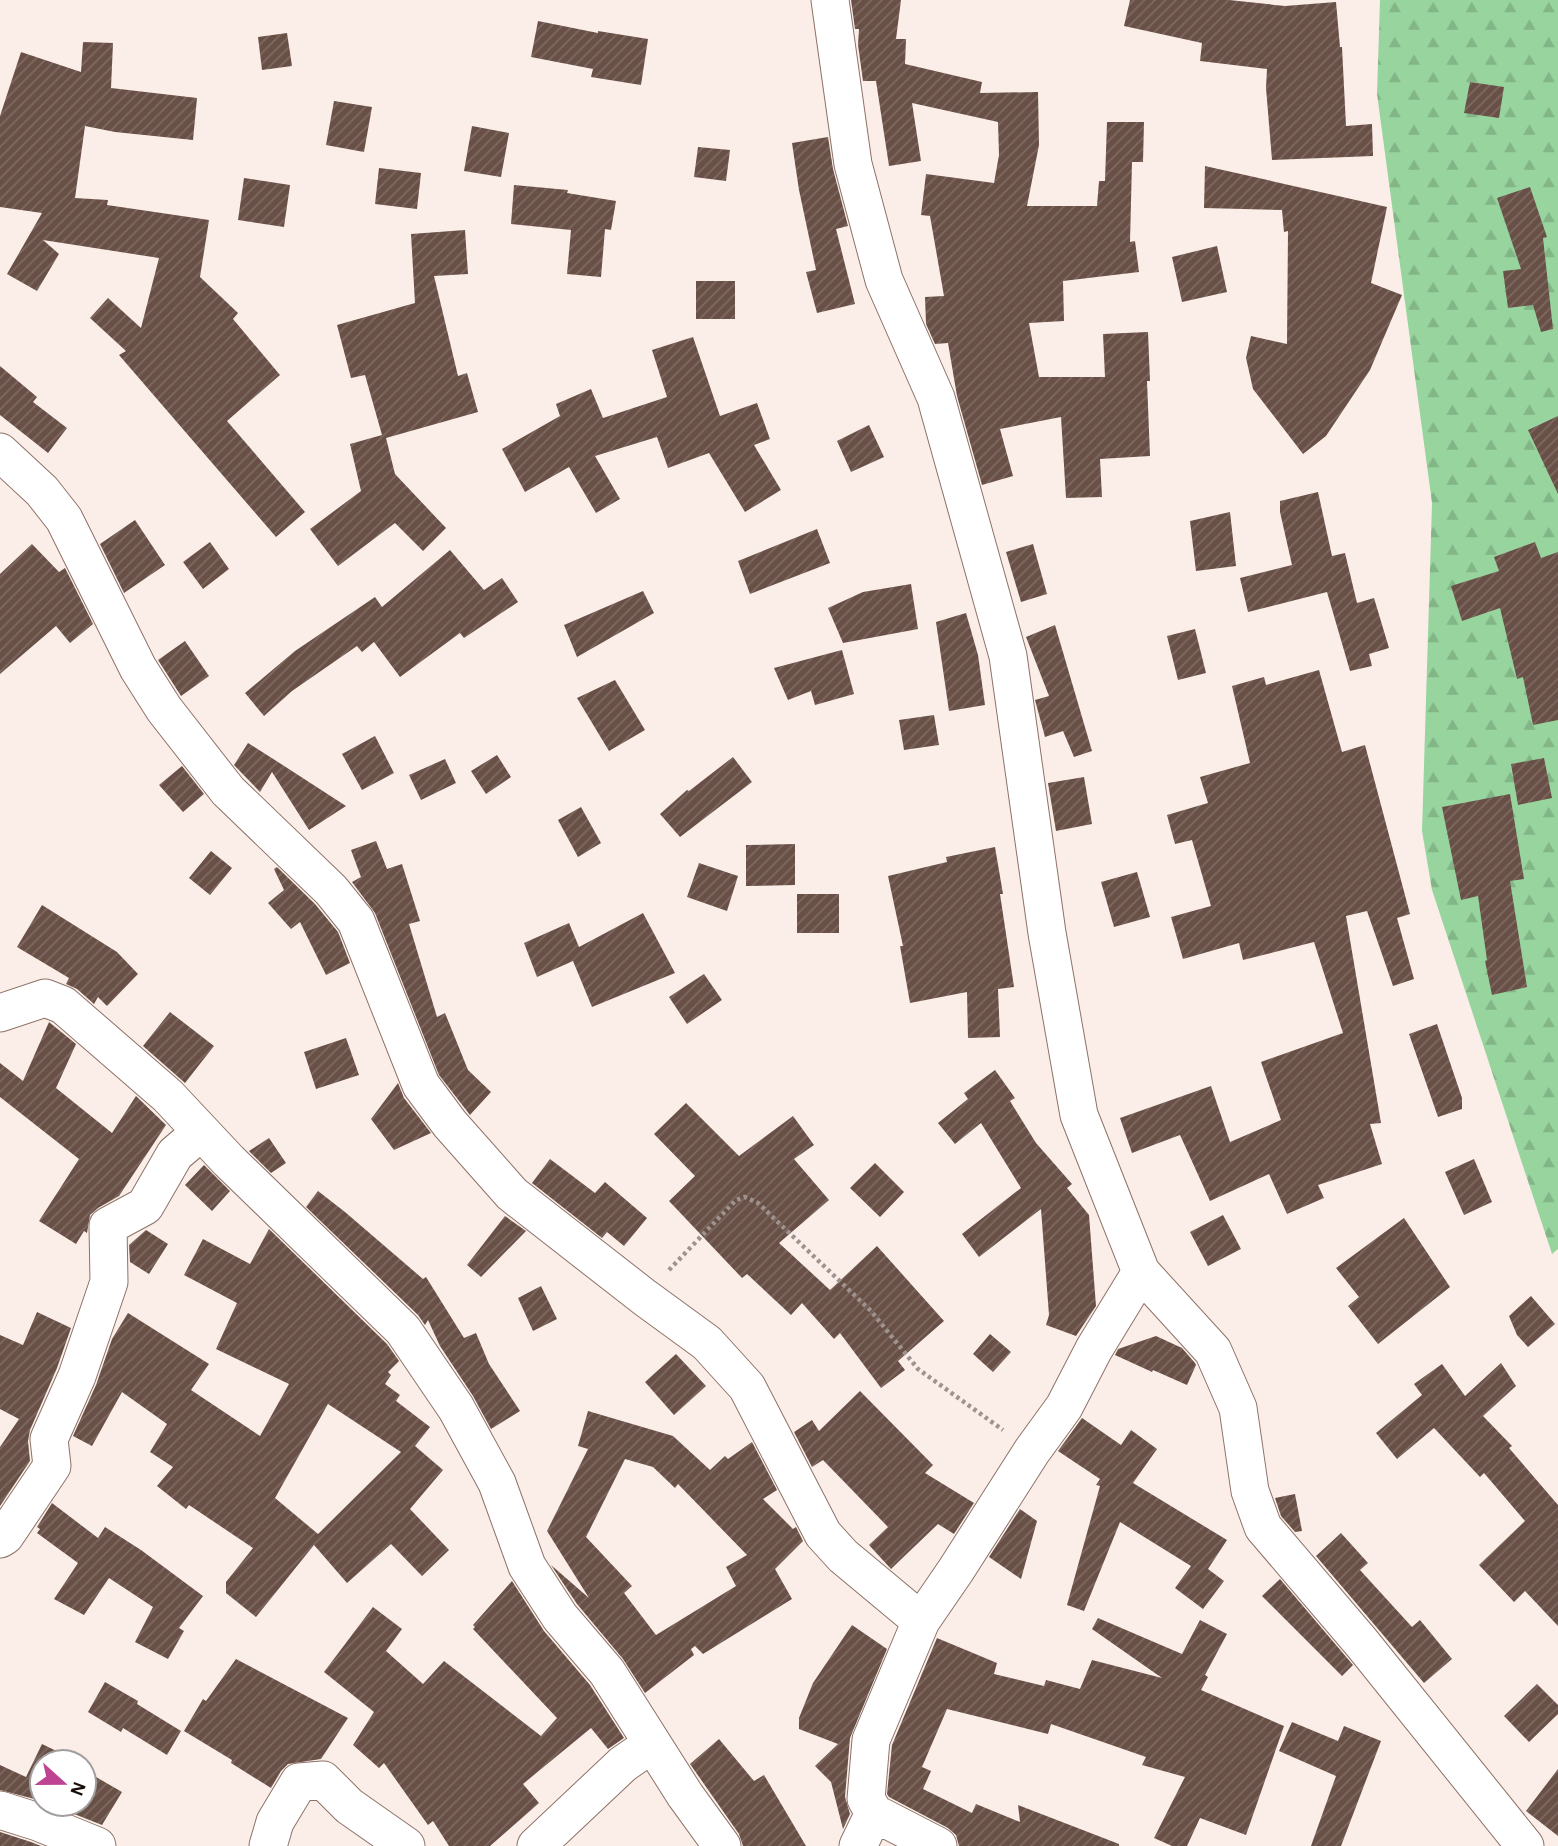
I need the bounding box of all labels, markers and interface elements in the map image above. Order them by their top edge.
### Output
north arrow [28,1748,98,1818]
text: N [66,1779,89,1798]

